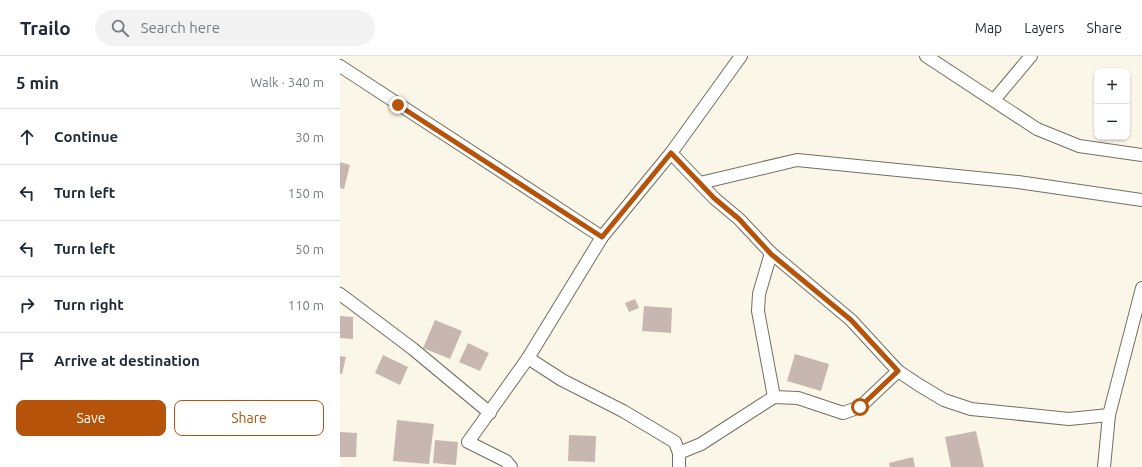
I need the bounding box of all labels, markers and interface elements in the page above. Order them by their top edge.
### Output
search box [95,10,375,46]
text: Trailo [20,17,71,39]
icon: search [109,17,131,39]
text: Search here [141,19,220,36]
text: Map [975,20,1002,36]
text: Layers [1024,20,1064,36]
text: Share [1086,20,1122,36]
map controls [1094,68,1130,140]
button: + [1094,68,1130,104]
text: 5 min [16,73,59,92]
text: Walk · 340 m [250,75,324,89]
route end [389,96,407,114]
button: − [1094,104,1130,140]
icon: ahead [16,126,38,148]
text: Continue [54,128,118,145]
text: 30 m [295,130,324,144]
icon: left [16,182,38,204]
text: Turn left [54,184,115,201]
text: 150 m [288,186,324,200]
icon: left [16,238,38,260]
text: Turn left [54,240,115,257]
text: 50 m [295,242,324,256]
icon: right [16,294,38,316]
text: Turn right [54,296,124,313]
text: 110 m [288,298,324,312]
icon: arrive [16,350,38,372]
text: Arrive at destination [54,352,200,369]
route start [851,398,869,416]
button: Save [16,400,166,436]
button: Share [174,400,324,436]

